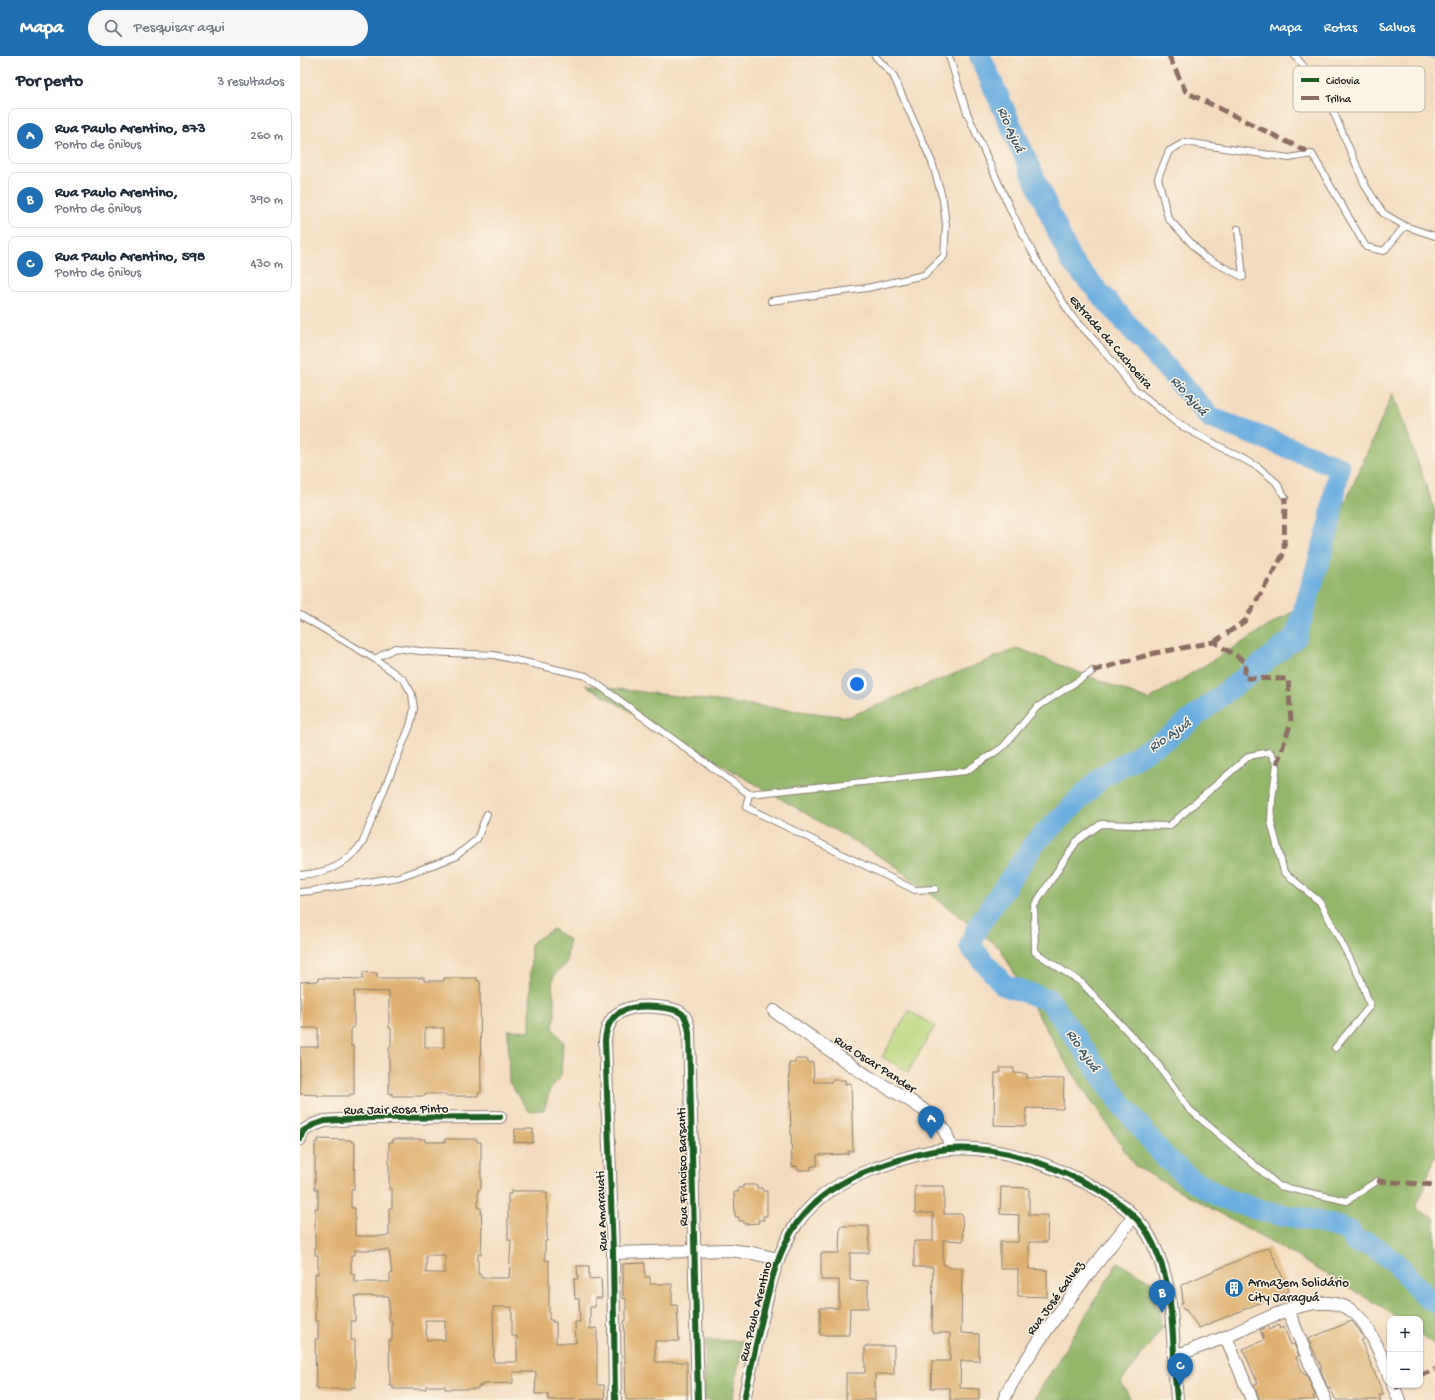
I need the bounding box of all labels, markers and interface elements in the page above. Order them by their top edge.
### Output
search box [88,10,368,46]
text: Mapa [20,17,64,40]
icon: search [102,17,124,39]
text: Pesquisar aqui [134,19,225,37]
text: Mapa [1270,20,1302,37]
text: Rotas [1324,20,1357,37]
text: Salvos [1379,20,1415,37]
legend [1293,66,1425,112]
text: Por perto [16,72,83,92]
text: 3 resultados [217,75,284,90]
text: Ciclovia [1326,76,1360,88]
text: Trilha [1325,94,1352,106]
water label: Rio Ajuá [992,105,1028,156]
text: Rua Paulo Arentino, 873 [55,120,205,138]
text: A [26,129,34,144]
text: 260 m [250,129,283,144]
text: Ponto de ônibus [55,138,141,153]
text: Rua Paulo Arentino, [55,184,178,202]
text: B [27,193,33,208]
text: 390 m [250,193,283,208]
text: Ponto de ônibus [55,202,141,217]
text: Rua Paulo Arentino, 598 [55,248,205,266]
text: C [26,257,34,272]
text: 430 m [250,257,283,272]
text: Ponto de ônibus [55,266,141,281]
street label: Estrada da Cachoeira [1065,293,1156,393]
water label: Rio Ajuá [1166,373,1211,421]
your location [847,674,867,694]
water label: Rio Ajuá [1146,715,1196,757]
water label: Rio Ajuá [1061,1027,1103,1077]
street label: Rua Oscar Pander [831,1033,920,1098]
street label: Rua Jair Rosa Pinto [344,1102,449,1119]
pin: A [918,1106,944,1139]
street label: Rua Francisco Barsanti [675,1107,692,1227]
street label: Rua Amaravati [594,1170,611,1251]
street label: Rua José Galvez [1024,1257,1089,1338]
street label: Rua Paulo Arentino [737,1260,776,1363]
place label: Armazem Solidário City Jaraguá [1248,1276,1349,1306]
building icon: Armazem Solidário City Jaraguá [1223,1277,1245,1299]
pin: B [1149,1280,1175,1313]
map controls [1387,1316,1423,1388]
button: + [1387,1316,1423,1352]
button: − [1387,1352,1423,1388]
pin: C [1167,1353,1193,1386]

